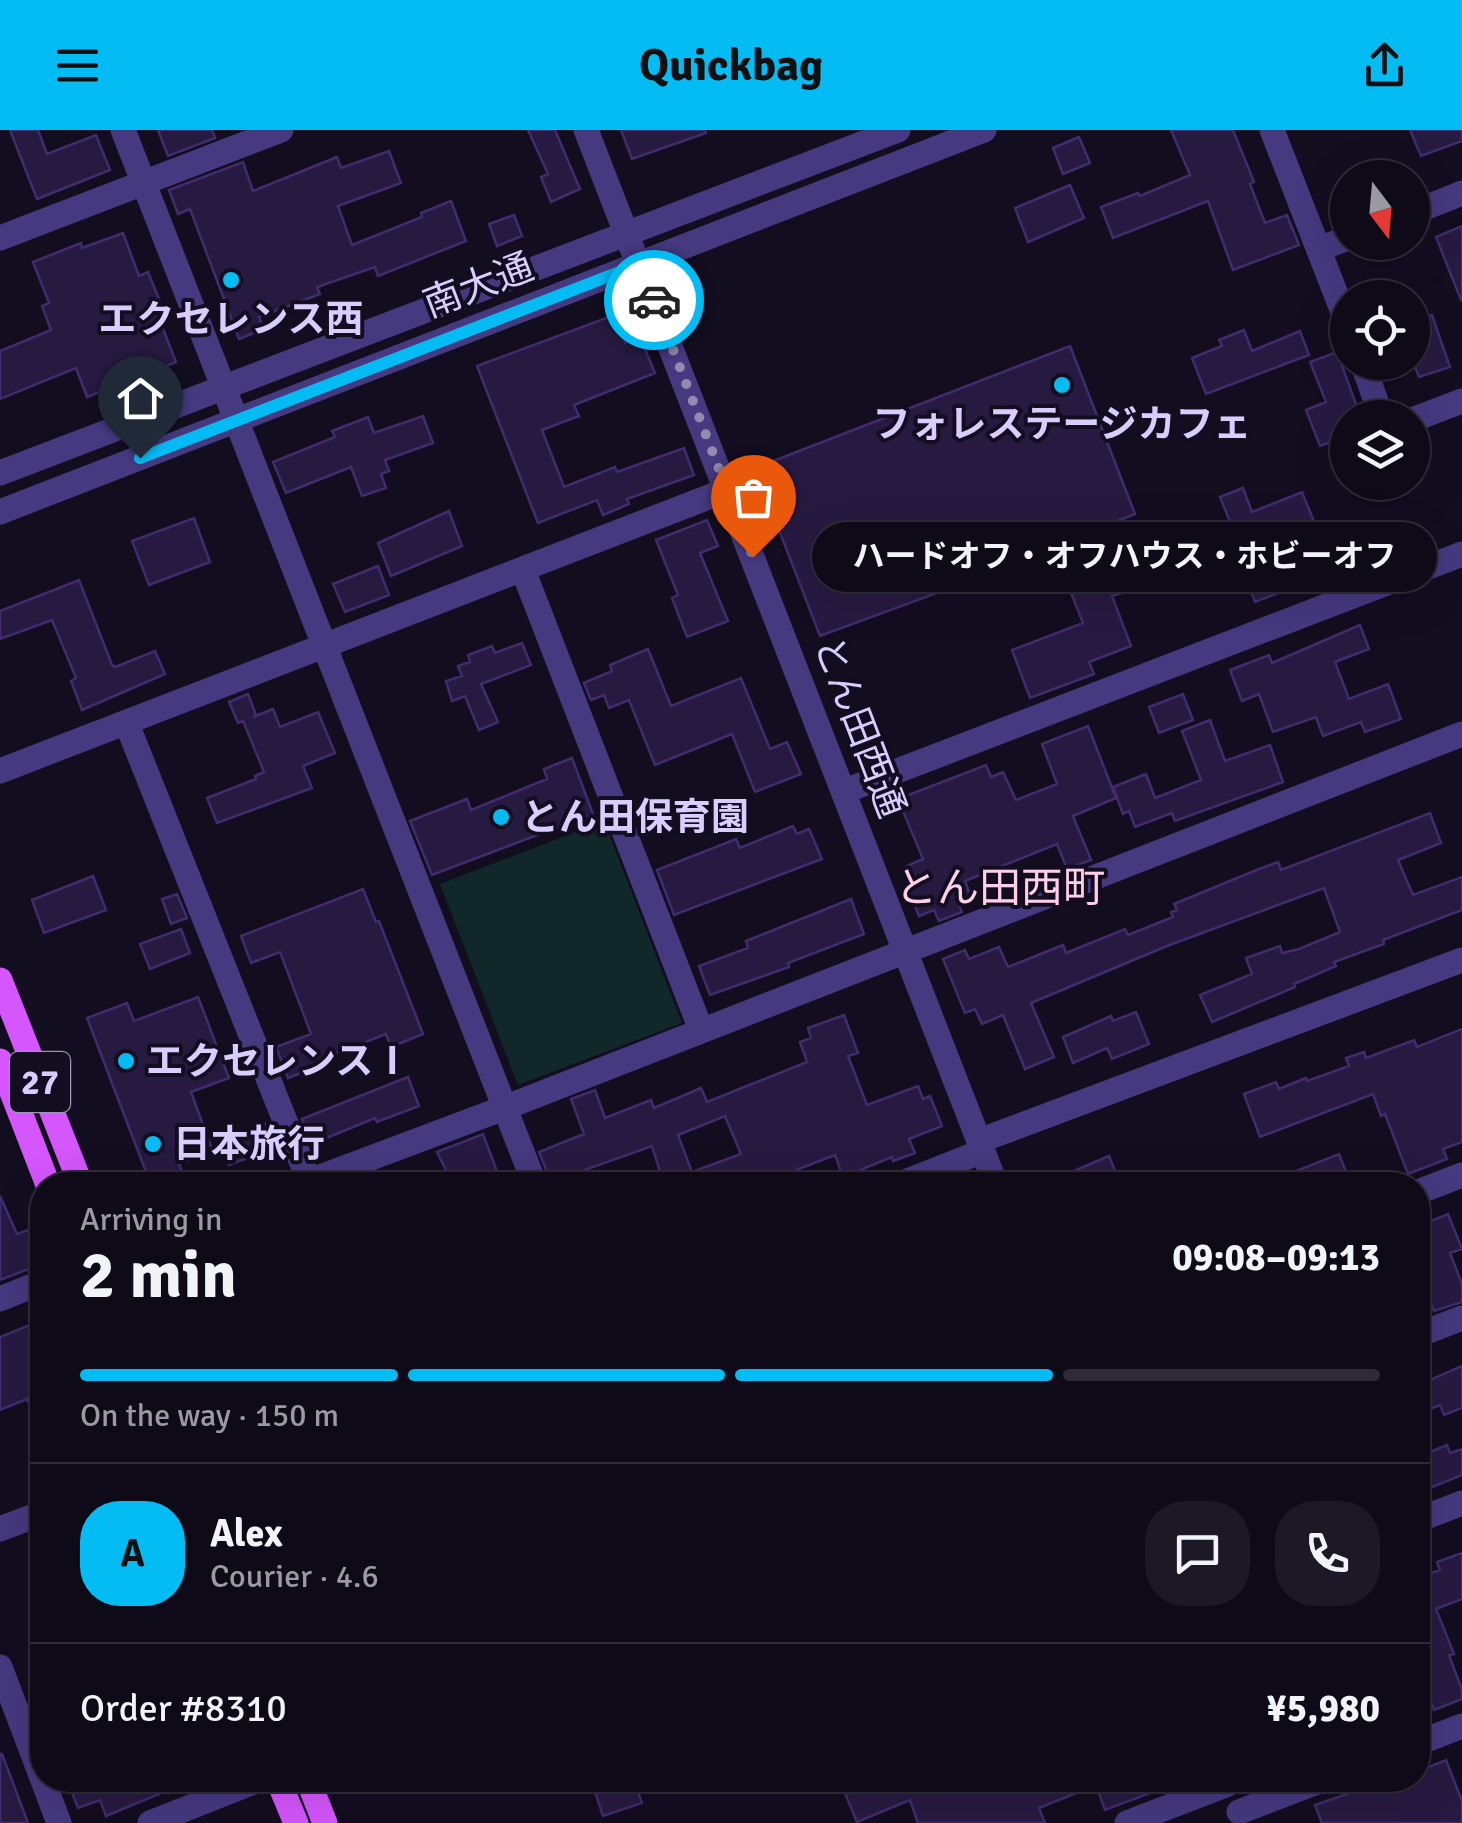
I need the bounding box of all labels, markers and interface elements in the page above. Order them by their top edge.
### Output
icon: menu [50,38,105,93]
text: Quickbag [639,38,823,93]
icon: share [1357,38,1412,93]
north arrow [1330,160,1430,260]
map controls [1330,160,1430,500]
street label: 南大通 [417,243,540,328]
courier [604,250,704,350]
marker: エクセレンス西 [220,269,242,291]
icon: car [627,273,682,328]
button: locate [1330,280,1430,380]
place label: エクセレンス西 [98,296,364,343]
pin [98,356,183,459]
icon: home [113,371,168,426]
marker: フォレステージカフェ [1051,374,1073,396]
button: layers [1330,400,1430,500]
place label: フォレステージカフェ [872,401,1252,448]
pin [711,455,796,558]
icon: bag [726,470,781,525]
callout: ハードオフ・オフハウス・ホビーオフ [813,522,1438,592]
text: ハードオフ・オフハウス・ホビーオフ [852,537,1397,576]
street label: とん田西通 [804,630,916,824]
place label: とん田保育園 [521,794,749,841]
marker: とん田保育園 [490,806,512,828]
district label: とん田西町 [895,863,1105,914]
place label: エクセレンスⅠ [146,1038,411,1085]
marker: エクセレンスⅠ [115,1050,137,1072]
road number: 27 [10,1052,70,1112]
place label: 日本旅行 [173,1121,325,1168]
marker: 日本旅行 [142,1133,164,1155]
text: Arriving in [80,1200,222,1239]
text: 09:08–09:13 [1172,1234,1380,1281]
text: 2 min [80,1236,237,1316]
text: On the way · 150 m [80,1396,339,1435]
button: chat [1145,1501,1250,1606]
button: phone [1275,1501,1380,1606]
text: Alex [210,1510,283,1557]
text: A [120,1530,145,1577]
text: Courier · 4.6 [210,1557,379,1596]
text: Order #8310 [80,1685,287,1732]
text: ¥5,980 [1266,1685,1380,1732]

